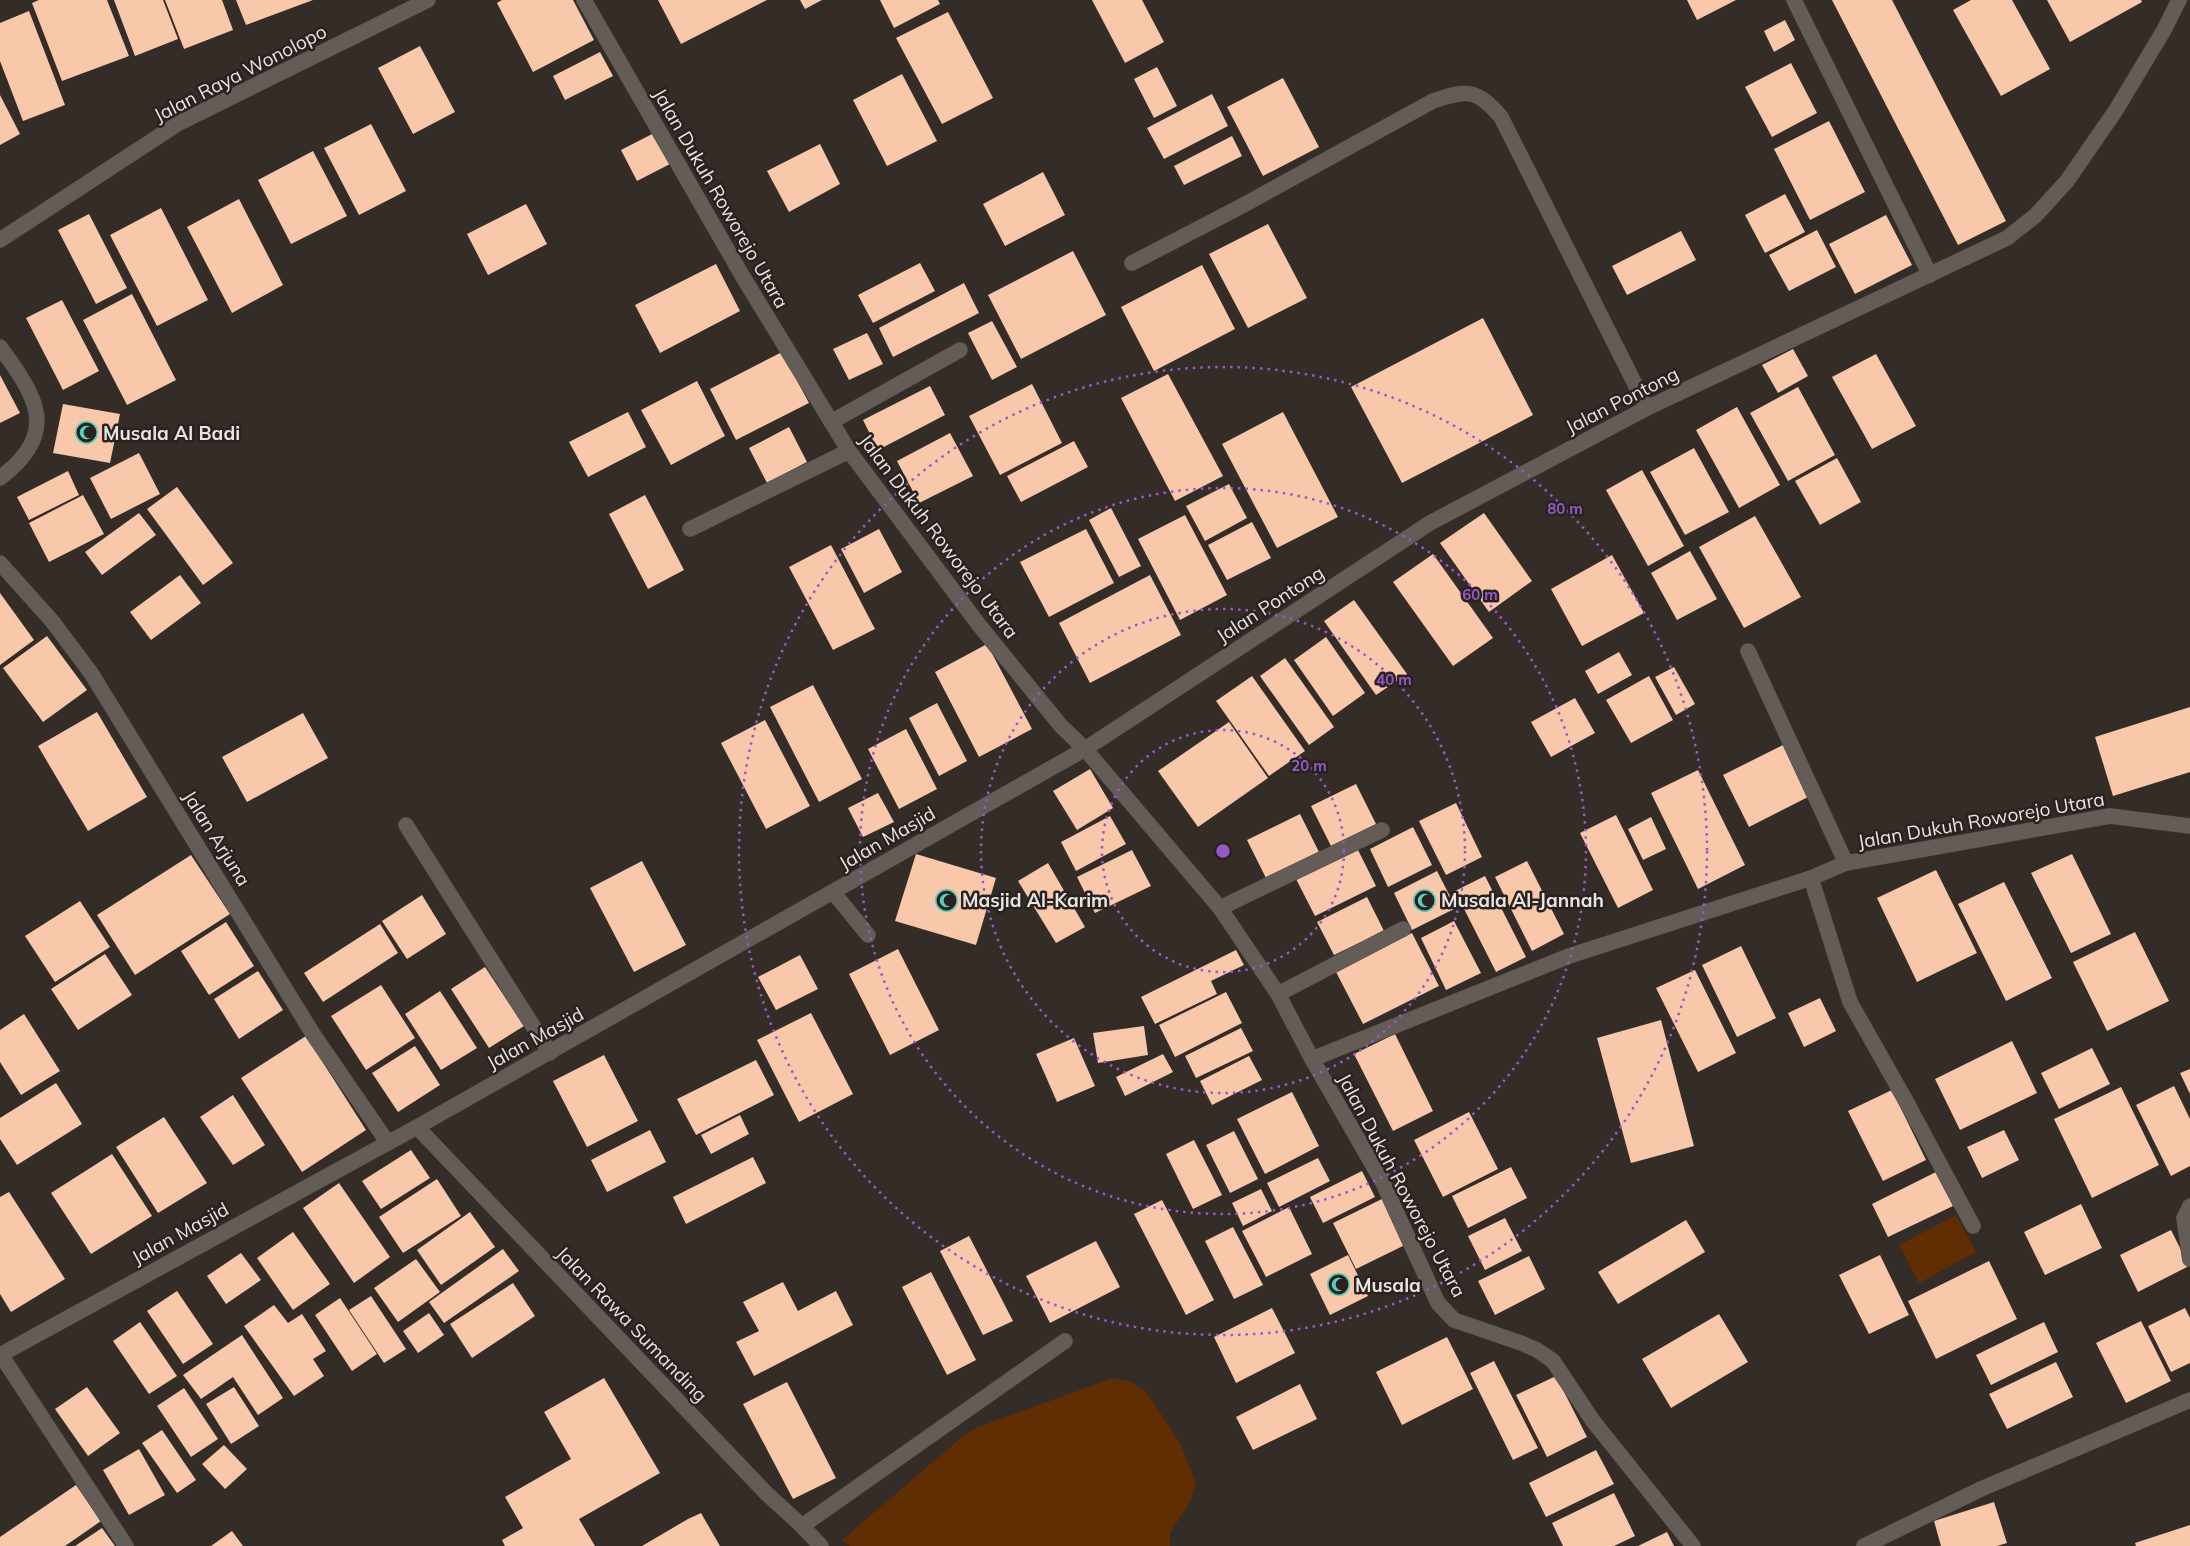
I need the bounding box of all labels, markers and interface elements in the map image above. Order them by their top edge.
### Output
street label: Jalan Raya Wonolopo [150,19,330,127]
street label: Jalan Dukuh Roworejo Utara [648,84,794,312]
street label: Jalan Pontong [1561,361,1683,439]
mosque icon: Musala Al Badi [75,421,99,445]
place label: Musala Al Badi [103,421,240,445]
street label: Jalan Dukuh Roworejo Utara [854,429,1024,643]
text: 80 m [1547,499,1583,518]
street label: Jalan Pontong [1212,560,1328,648]
text: 60 m [1462,585,1498,604]
text: 40 m [1376,670,1412,689]
text: 20 m [1291,756,1327,775]
street label: Jalan Arjuna [178,786,256,890]
street label: Jalan Dukuh Roworejo Utara [1856,786,2106,854]
street label: Jalan Masjid [835,801,939,875]
centre of rings [1214,842,1232,860]
mosque icon: Masjid Al-Karim [934,888,958,912]
place label: Masjid Al-Karim [962,888,1108,912]
mosque icon: Musala Al-Jannah [1413,888,1437,912]
place label: Musala Al-Jannah [1441,888,1604,912]
street label: Jalan Masjid [482,1002,588,1074]
street label: Jalan Dukuh Roworejo Utara [1333,1069,1471,1301]
street label: Jalan Masjid [127,1197,233,1269]
street label: Jalan Rawa Sumanding [551,1241,713,1407]
mosque icon: Musala [1327,1273,1351,1297]
place label: Musala [1355,1273,1421,1297]

